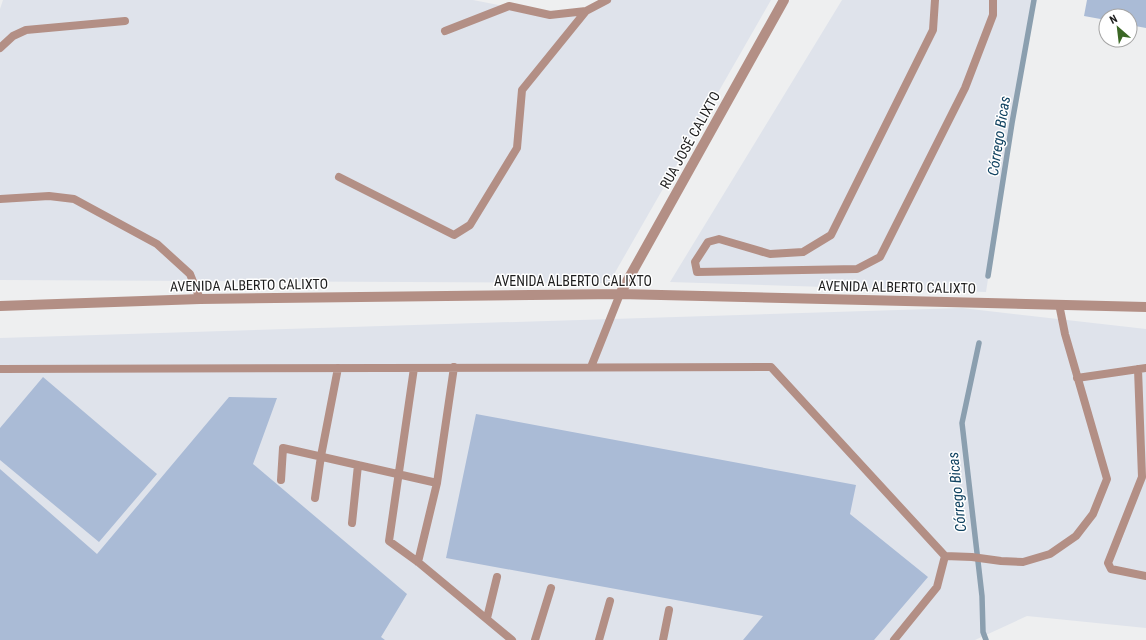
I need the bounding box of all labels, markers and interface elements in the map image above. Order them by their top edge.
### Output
north arrow [1098,8,1138,48]
text: N [1108,12,1120,27]
street label: RUA JOSÉ CALIXTO [656,88,723,191]
water label: Córrego Bicas [984,94,1014,177]
street label: AVENIDA ALBERTO CALIXTO [494,273,652,289]
street label: AVENIDA ALBERTO CALIXTO [170,276,328,294]
street label: AVENIDA ALBERTO CALIXTO [818,278,976,296]
water label: Córrego Bicas [944,451,970,533]

